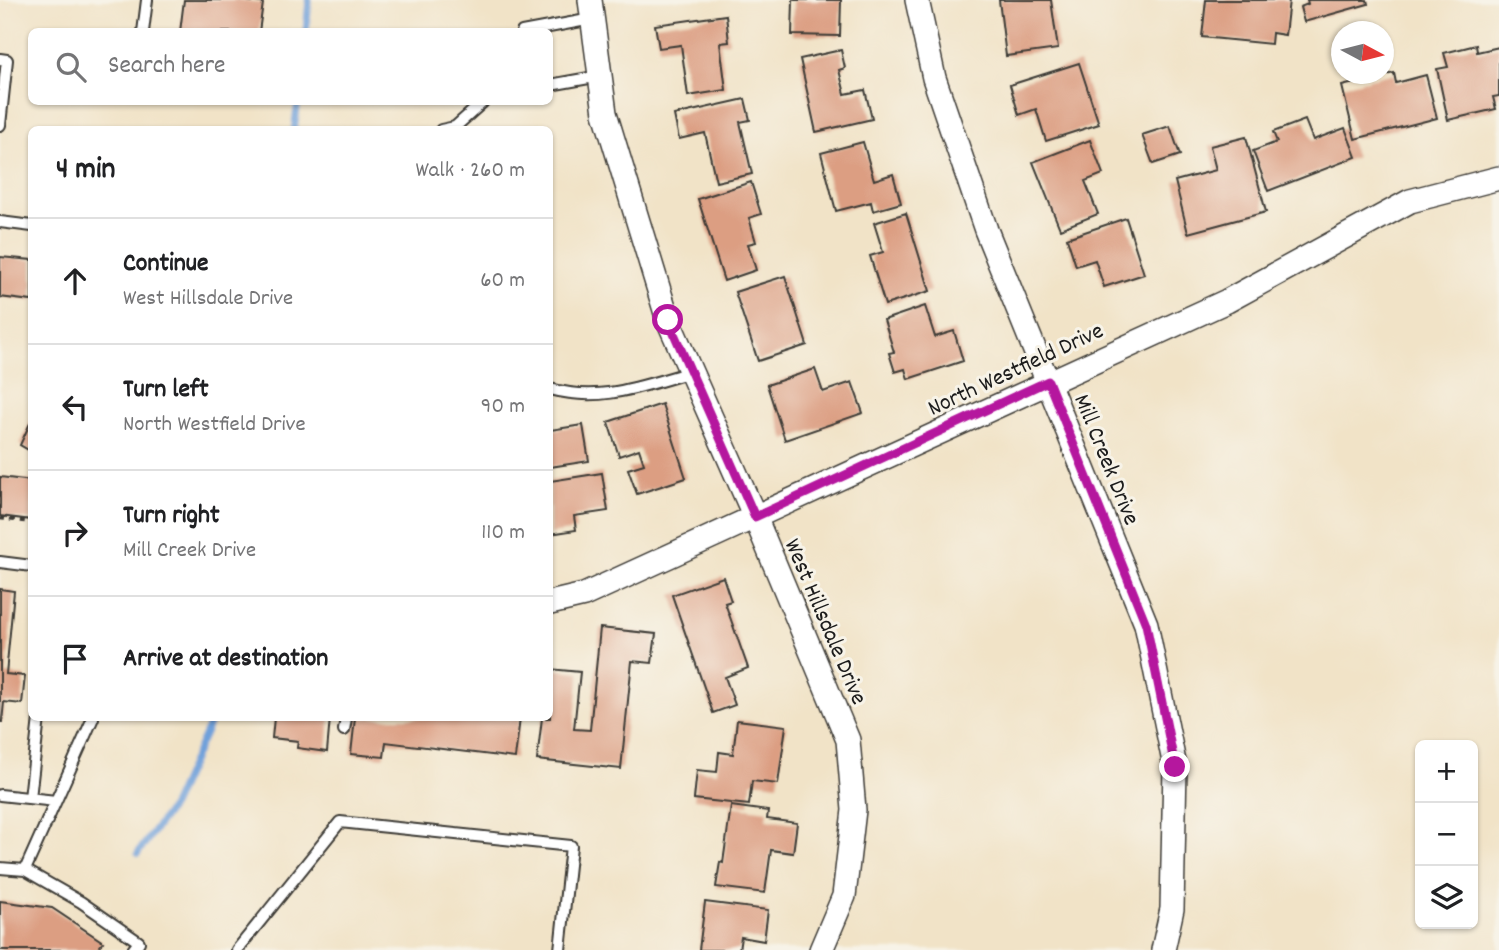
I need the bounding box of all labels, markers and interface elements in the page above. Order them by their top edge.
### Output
north arrow [1331,21,1394,84]
search box [28,28,553,105]
icon: search [52,48,90,86]
text: Search here [108,48,226,85]
text: 4 min [56,150,115,193]
text: Walk · 260 m [415,155,525,188]
text: Continue [123,246,208,283]
icon: ahead [56,262,94,300]
text: 60 m [480,265,525,298]
text: West Hillsdale Drive [123,283,293,316]
route start [652,304,683,335]
street label: North Westfield Drive [923,315,1110,426]
text: Turn left [123,372,209,409]
icon: left [56,388,94,426]
street label: Mill Creek Drive [1063,389,1147,531]
text: 90 m [481,391,525,424]
text: North Westfield Drive [123,409,306,442]
text: Turn right [123,498,220,535]
icon: right [56,514,94,552]
text: 110 m [481,517,525,550]
street label: West Hillsdale Drive [774,534,875,711]
text: Mill Creek Drive [123,535,256,568]
icon: arrive [56,640,94,678]
text: Arrive at destination [123,641,328,678]
map controls [1415,740,1478,929]
button: + [1415,740,1478,803]
route end [1159,751,1190,782]
button: − [1415,803,1478,866]
button: layers [1415,866,1478,929]

